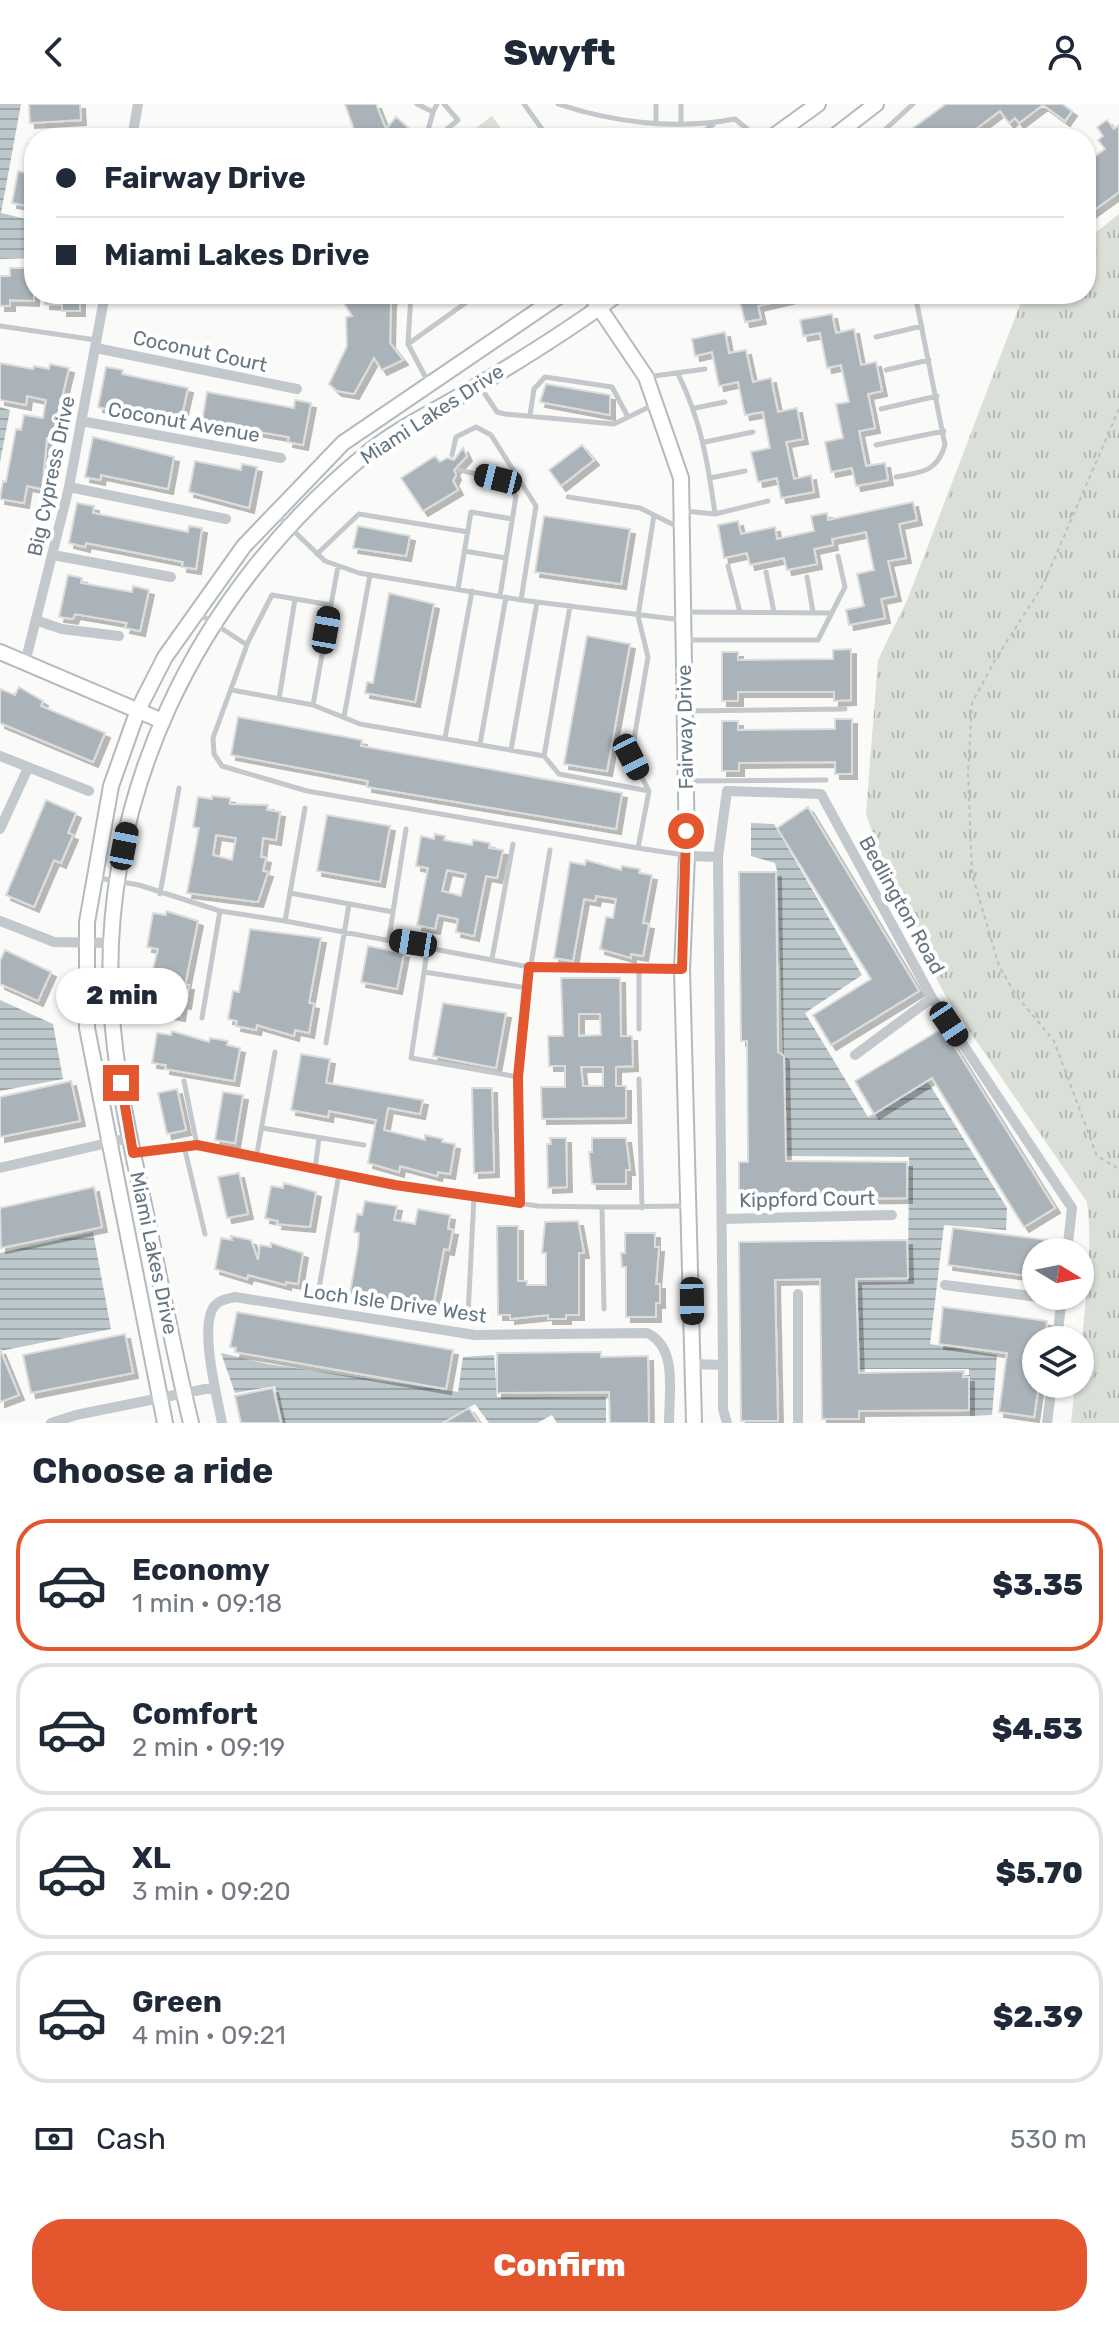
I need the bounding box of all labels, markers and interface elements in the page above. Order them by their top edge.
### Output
icon: back [32,30,76,74]
icon: person [1043,30,1087,74]
text: Swyft [503,31,616,74]
text: Fairway Drive [104,160,306,196]
text: Miami Lakes Drive [104,237,370,273]
street label: Coconut Court [131,325,269,377]
street label: Miami Lakes Drive [356,359,508,469]
street label: Big Cypress Drive [22,394,80,558]
street label: Coconut Avenue [106,397,262,447]
car [472,462,524,496]
car [310,604,342,656]
street label: Fairway Drive [672,664,698,790]
car [609,730,653,784]
route start [668,813,704,849]
car [108,820,140,872]
street label: Bedlington Road [854,832,950,978]
car [387,927,439,959]
callout: 2 min [55,967,187,1023]
text: 2 min [86,980,158,1011]
car [926,997,972,1051]
route end [103,1065,139,1101]
street label: Miami Lakes Drive [125,1169,183,1337]
street label: Kippford Court [739,1186,875,1212]
north arrow [1022,1238,1094,1310]
map controls [1022,1238,1094,1398]
car [680,1277,704,1325]
street label: Loch Isle Drive West [302,1278,488,1328]
button: layers [1022,1326,1094,1398]
text: Choose a ride [32,1449,273,1492]
icon: car [36,1549,108,1621]
text: Economy [132,1552,270,1588]
text: $3.35 [992,1567,1083,1603]
text: 1 min · 09:18 [132,1588,282,1619]
icon: car [36,1693,108,1765]
text: Comfort [132,1696,258,1732]
text: $4.53 [992,1711,1083,1747]
text: 2 min · 09:19 [132,1732,285,1763]
icon: car [36,1837,108,1909]
text: XL [132,1840,171,1876]
text: $5.70 [995,1855,1083,1891]
text: 3 min · 09:20 [132,1876,291,1907]
icon: car [36,1981,108,2053]
text: Green [132,1984,222,2020]
text: $2.39 [993,1999,1083,2035]
text: 4 min · 09:21 [132,2020,286,2051]
icon: cash [32,2117,76,2161]
text: Cash [96,2121,166,2157]
text: 530 m [1010,2124,1087,2155]
button: Confirm [32,2219,1087,2311]

